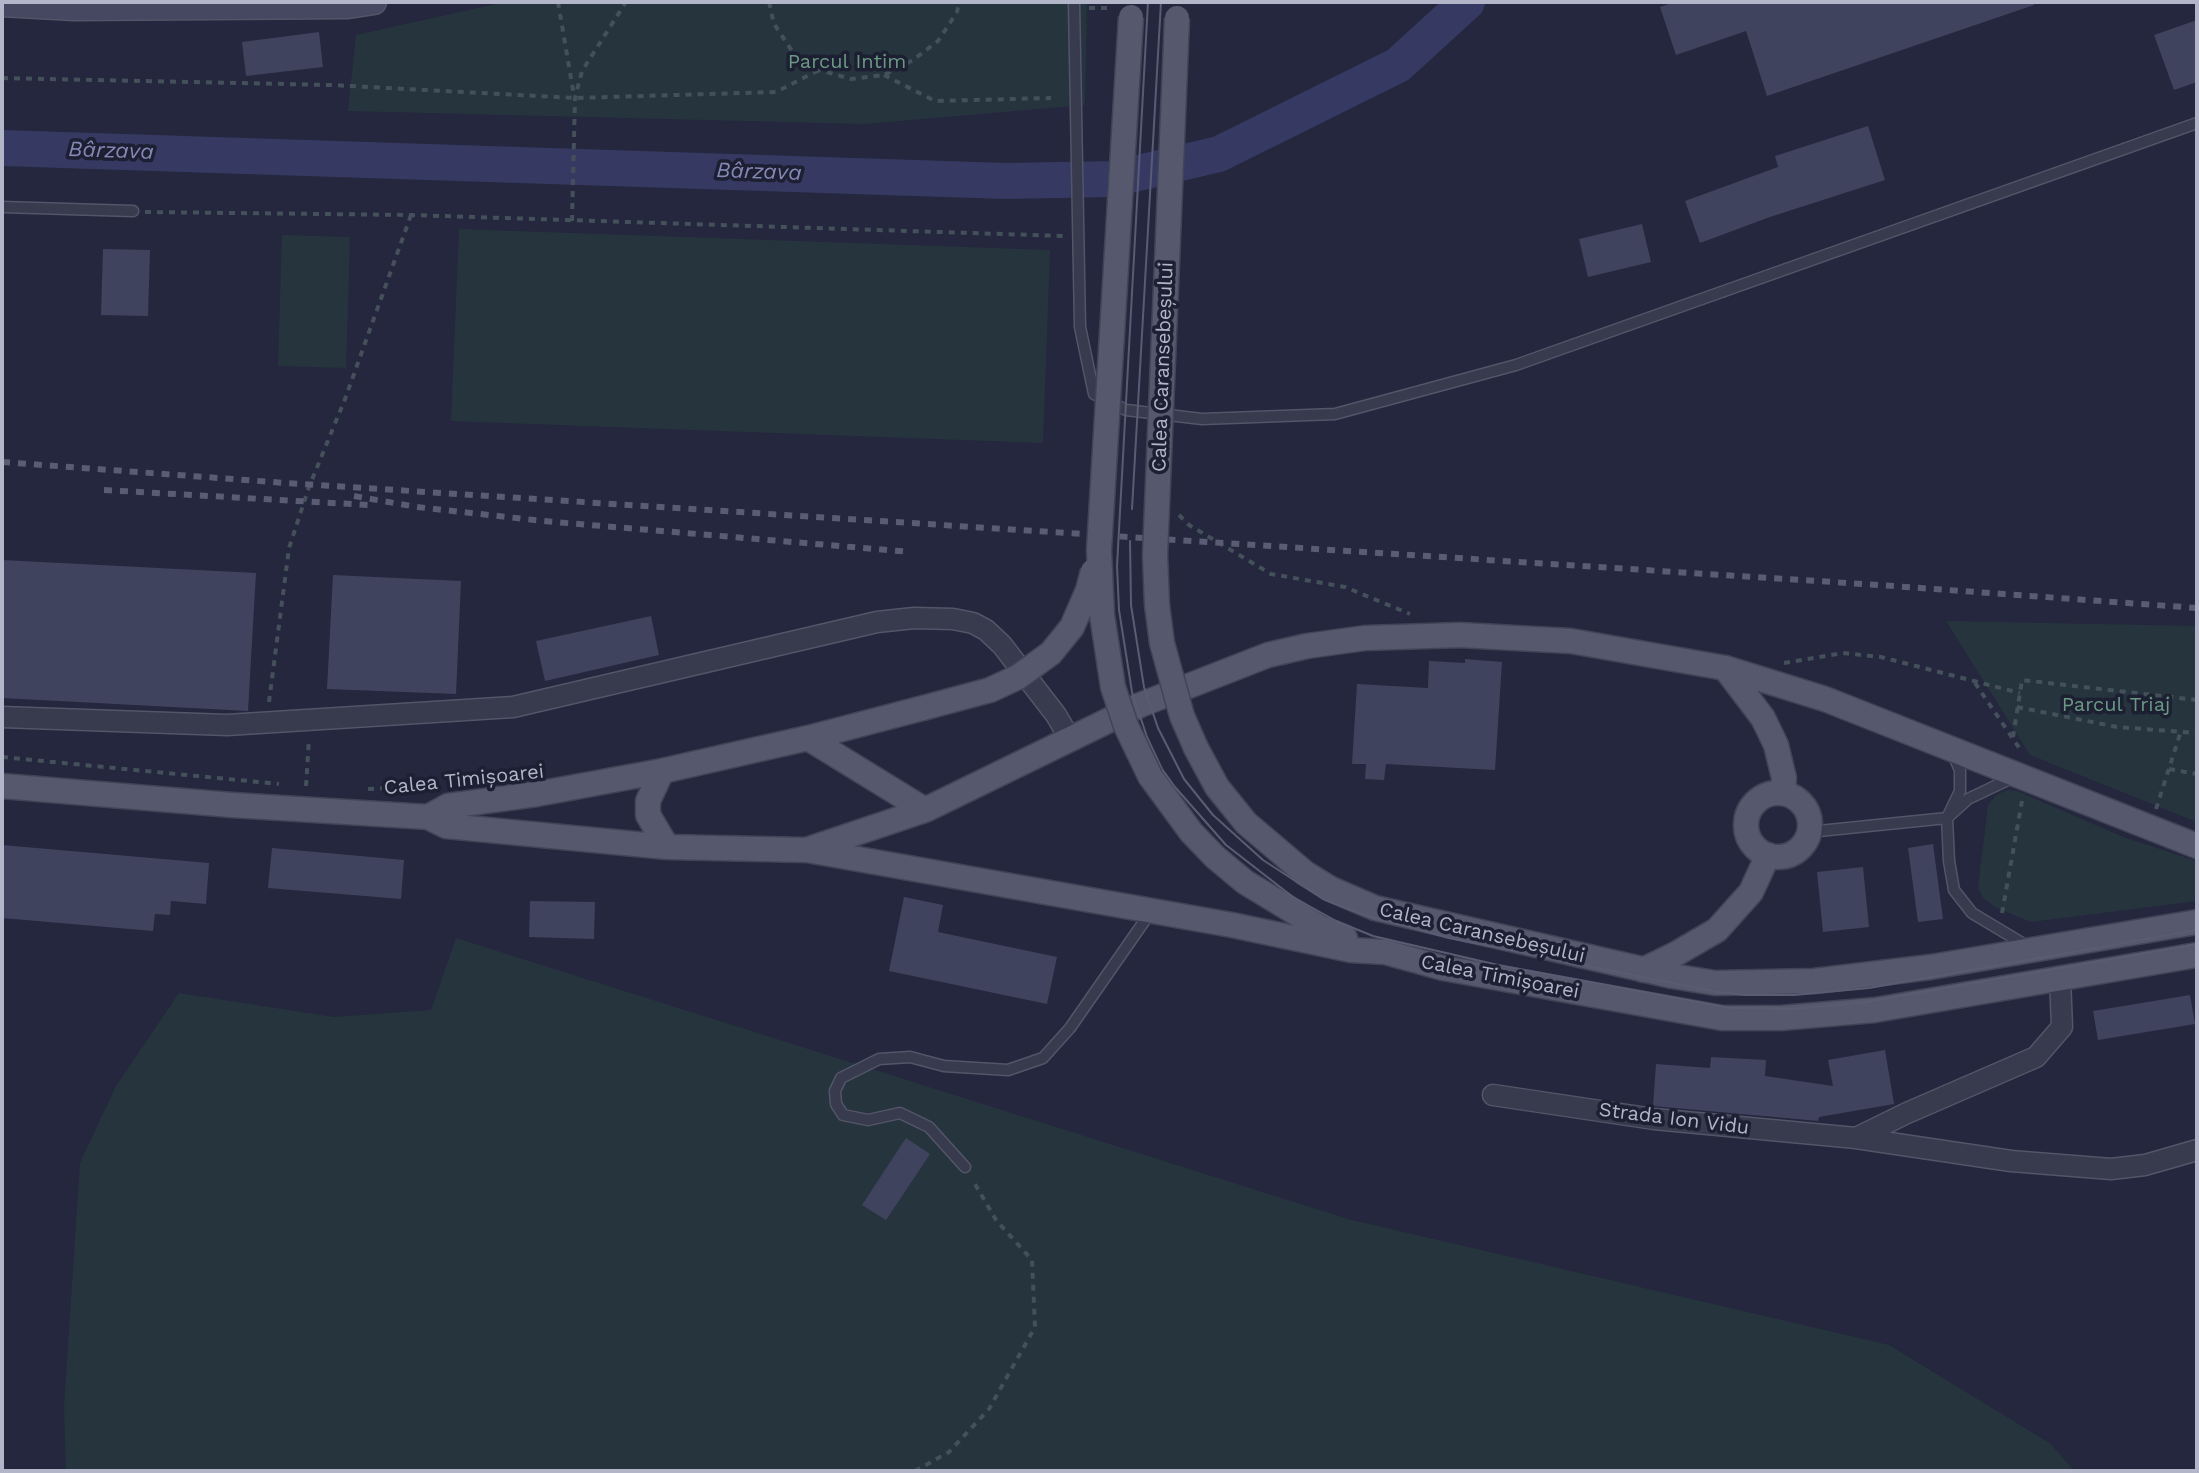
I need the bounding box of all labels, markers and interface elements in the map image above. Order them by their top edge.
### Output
park label: Parcul Intim [788,50,906,74]
water label: Bârzava [68,136,154,166]
water label: Bârzava [716,157,802,187]
street label: Calea Caransebeșului [1147,262,1179,472]
park label: Parcul Triaj [2062,693,2170,717]
street label: Calea Timișoarei [383,760,545,800]
street label: Calea Caransebeșului [1377,898,1587,968]
street label: Calea Timișoarei [1419,950,1581,1004]
street label: Strada Ion Vidu [1598,1098,1750,1140]

